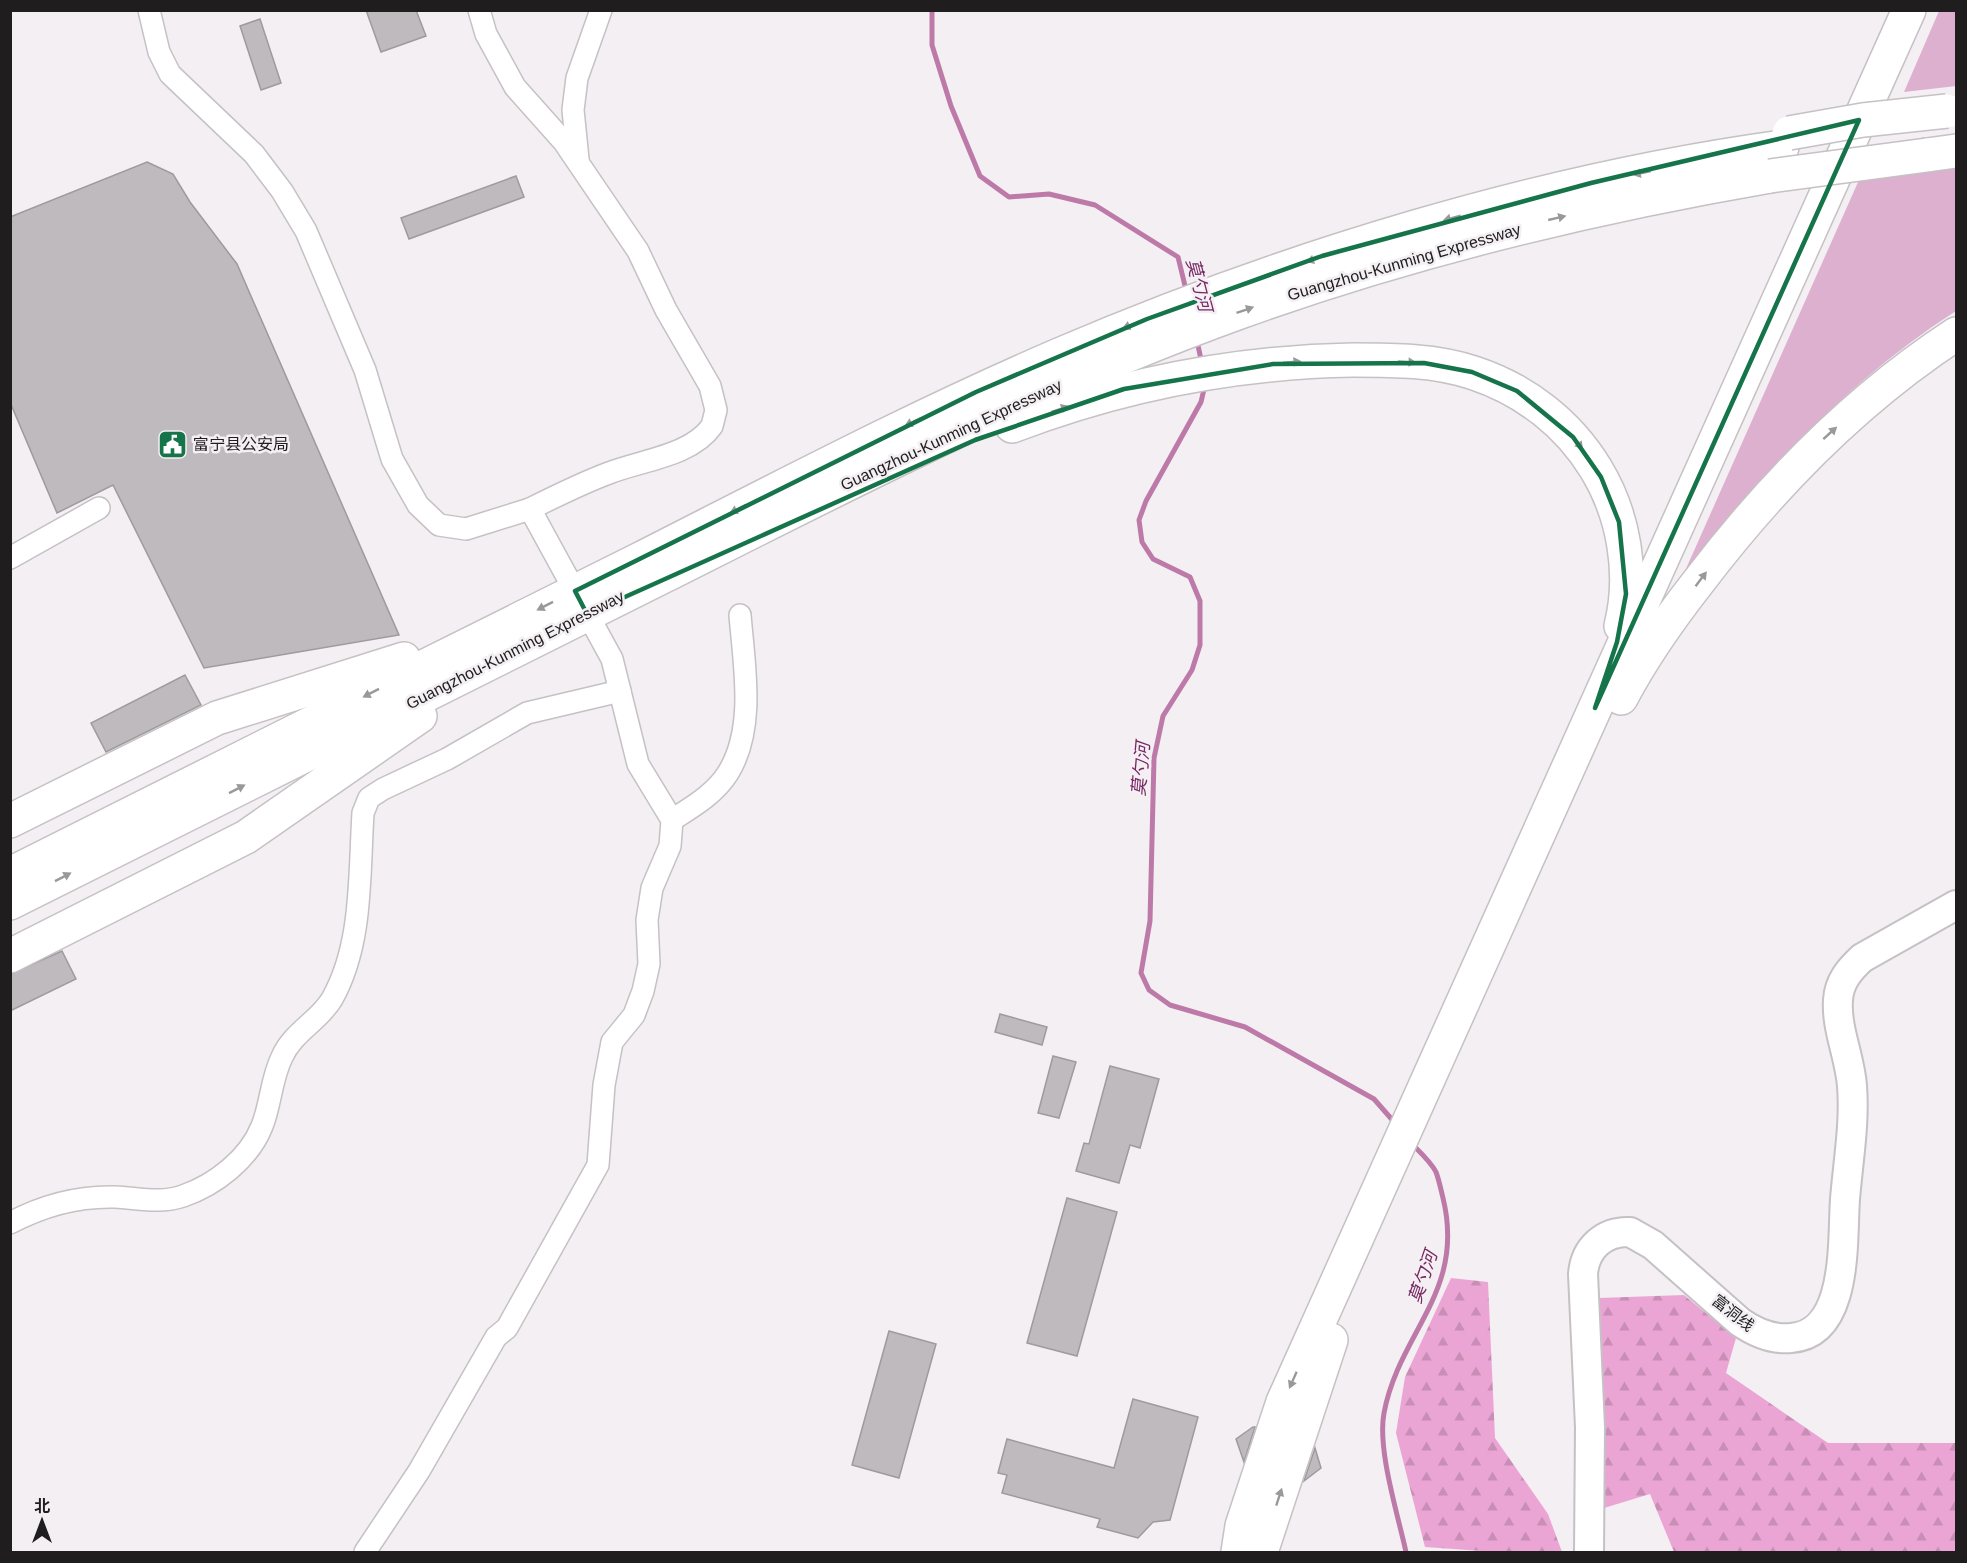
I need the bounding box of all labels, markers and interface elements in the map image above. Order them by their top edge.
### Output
one-way arrow [1632,169,1651,178]
one-way arrow [1548,213,1567,223]
one-way arrow [1443,214,1461,223]
street label: Guangzhou-Kunming Expressway [1285,220,1523,304]
one-way arrow [1306,255,1324,264]
water label: 莫勺河 [1182,256,1216,317]
one-way arrow [1236,305,1254,315]
one-way arrow [1122,320,1140,330]
one-way arrow [1397,357,1416,366]
one-way arrow [1282,358,1301,367]
street label: Guangzhou-Kunming Expressway [838,376,1064,494]
one-way arrow [1051,403,1069,413]
one-way arrow [904,418,921,427]
one-way arrow [1822,426,1837,440]
public building icon: 富宁县公安局 [156,428,188,460]
one-way arrow [1571,435,1583,450]
place label: 富宁县公安局 [193,436,289,453]
one-way arrow [730,505,747,514]
one-way arrow [1694,571,1706,586]
street label: Guangzhou-Kunming Expressway [403,588,627,712]
one-way arrow [536,601,553,611]
one-way arrow [362,689,379,698]
water label: 莫勺河 [1129,738,1154,797]
one-way arrow [229,785,246,794]
one-way arrow [54,872,71,881]
water label: 莫勺河 [1405,1245,1442,1306]
street label: 富洞线 [1709,1292,1757,1334]
one-way arrow [1288,1371,1298,1389]
one-way arrow [1275,1488,1285,1506]
north arrow [12,1491,72,1551]
text: 北 [34,1498,50,1515]

